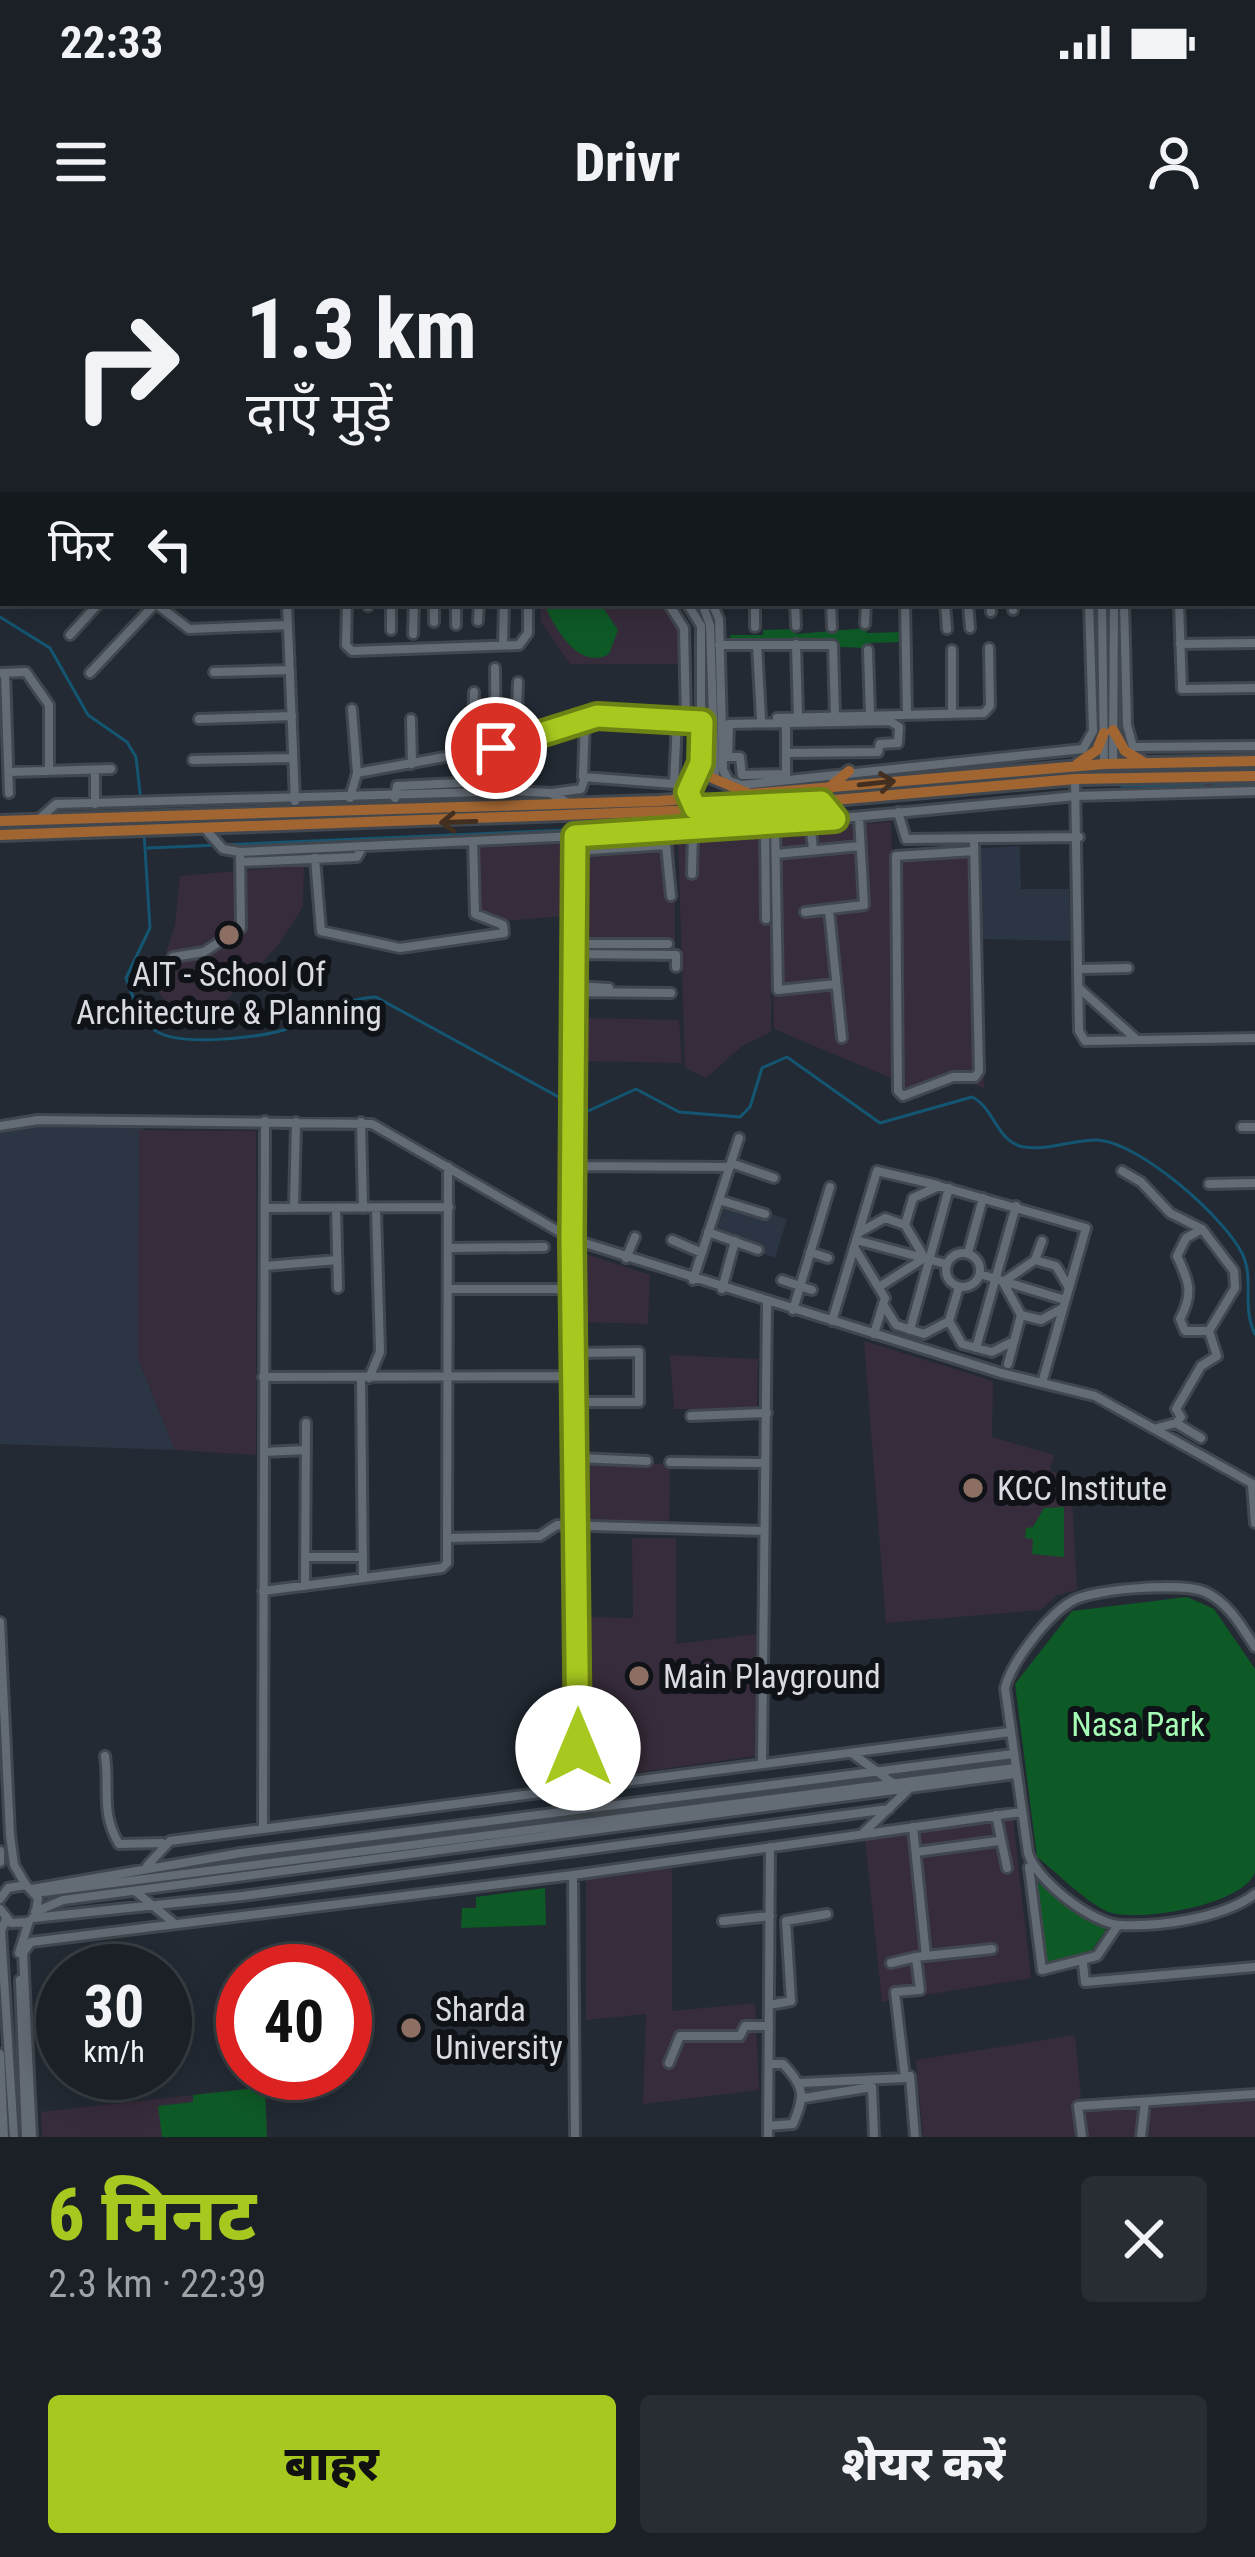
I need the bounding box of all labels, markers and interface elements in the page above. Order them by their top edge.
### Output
text: 22:33 [60,16,163,69]
icon: menu [48,129,114,195]
icon: person [1141,129,1207,195]
text: Drivr [575,131,680,194]
text: 1.3 km [246,280,477,379]
icon: right [48,288,204,444]
text: दाएँ मुड़ें [246,381,392,444]
icon: left [137,516,203,582]
text: फिर [48,519,113,572]
pin [445,697,547,799]
icon: arrive [463,715,529,781]
one-way arrow [857,771,896,794]
one-way arrow [439,810,478,833]
marker: AIT - School Of Architecture & Planning [216,922,242,948]
place label: AIT - School Of Architecture & Planning [76,955,382,1032]
place label: KCC Institute [997,1469,1167,1508]
marker: KCC Institute [960,1475,986,1501]
place label: Main Playground [663,1657,881,1696]
marker: Main Playground [626,1663,652,1689]
position arrow [515,1685,641,1811]
park label: Nasa Park [1071,1705,1205,1744]
speed limit sign: 40 [216,1944,372,2100]
text: 30 [84,1971,144,2042]
place label: Sharda University [435,1990,563,2067]
marker: Sharda University [398,2015,424,2041]
text: km/h [83,2034,145,2069]
text: 6 मिनट [48,2173,256,2258]
button: close [1081,2176,1207,2302]
text: 2.3 km · 22:39 [48,2261,266,2307]
button: बाहर [48,2395,616,2533]
button: शेयर करें [640,2395,1207,2533]

